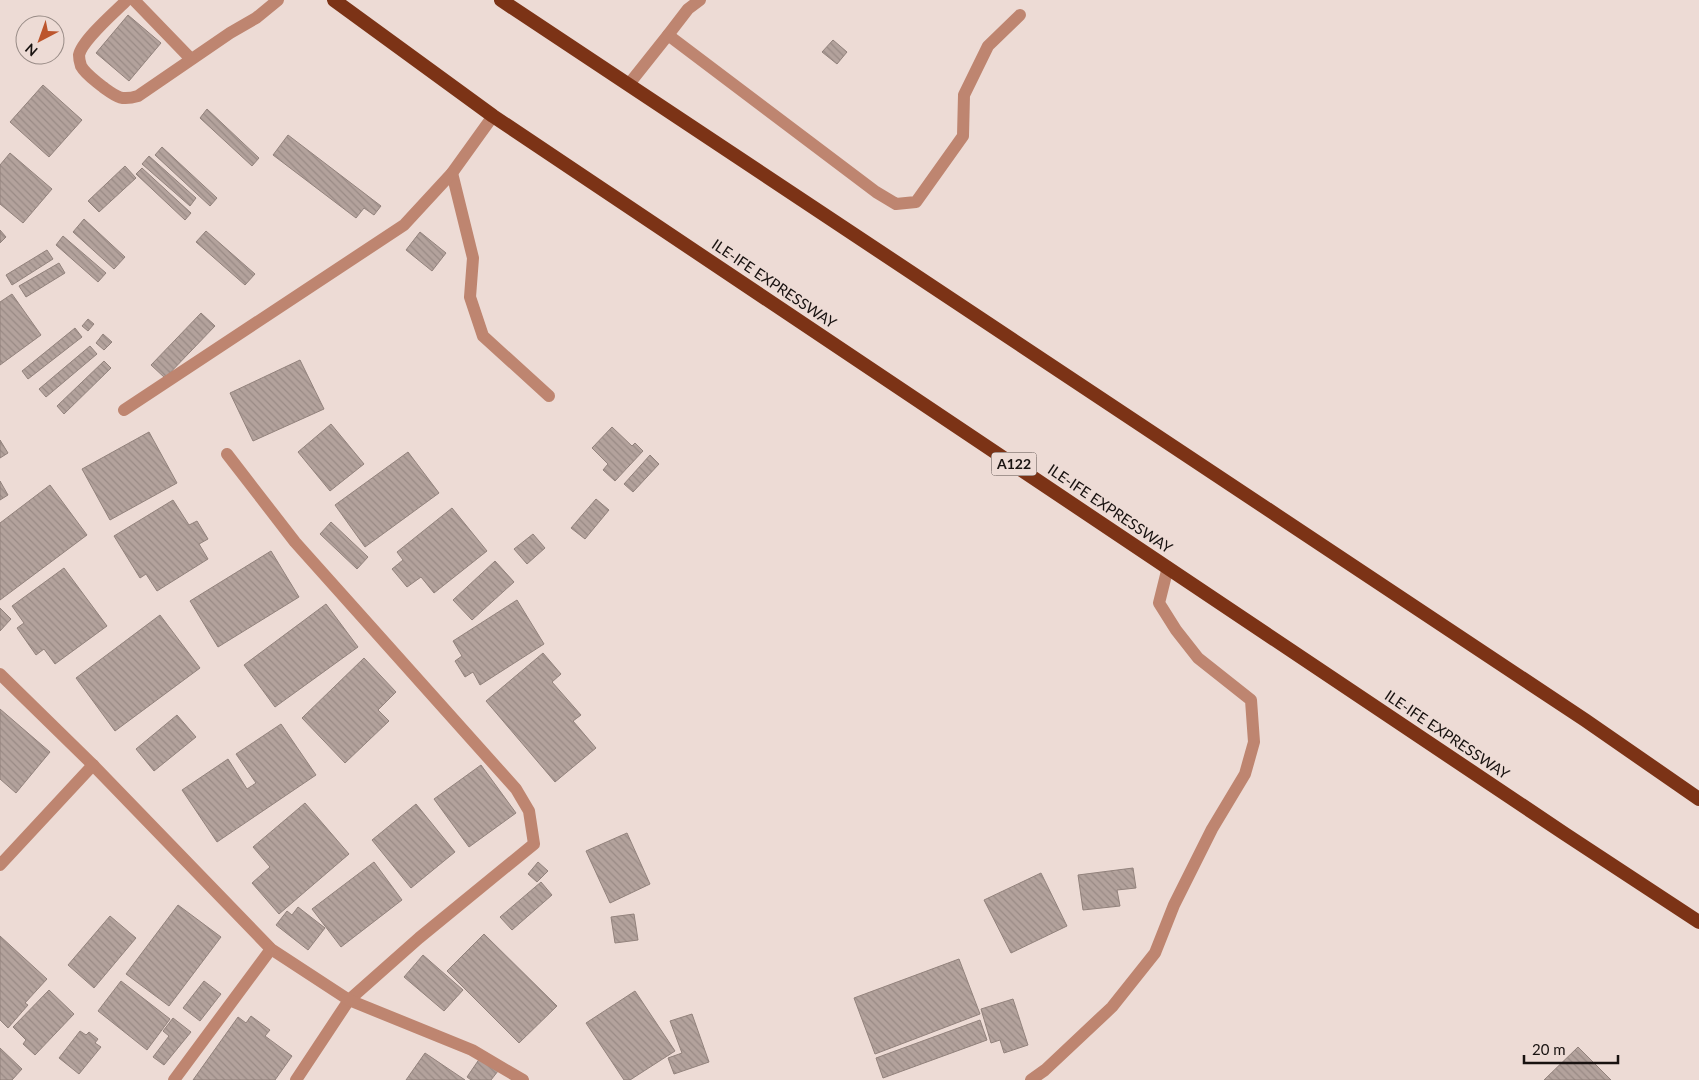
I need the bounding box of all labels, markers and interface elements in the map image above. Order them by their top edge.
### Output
north arrow [15,15,65,65]
text: N [21,40,41,60]
street label: ILE-IFE EXPRESSWAY [709,235,841,332]
road number: A122 [992,452,1036,476]
street label: ILE-IFE EXPRESSWAY [1045,460,1177,557]
street label: ILE-IFE EXPRESSWAY [1382,686,1514,783]
scale bar [1524,1032,1618,1064]
text: 20 m [1532,1040,1566,1058]

